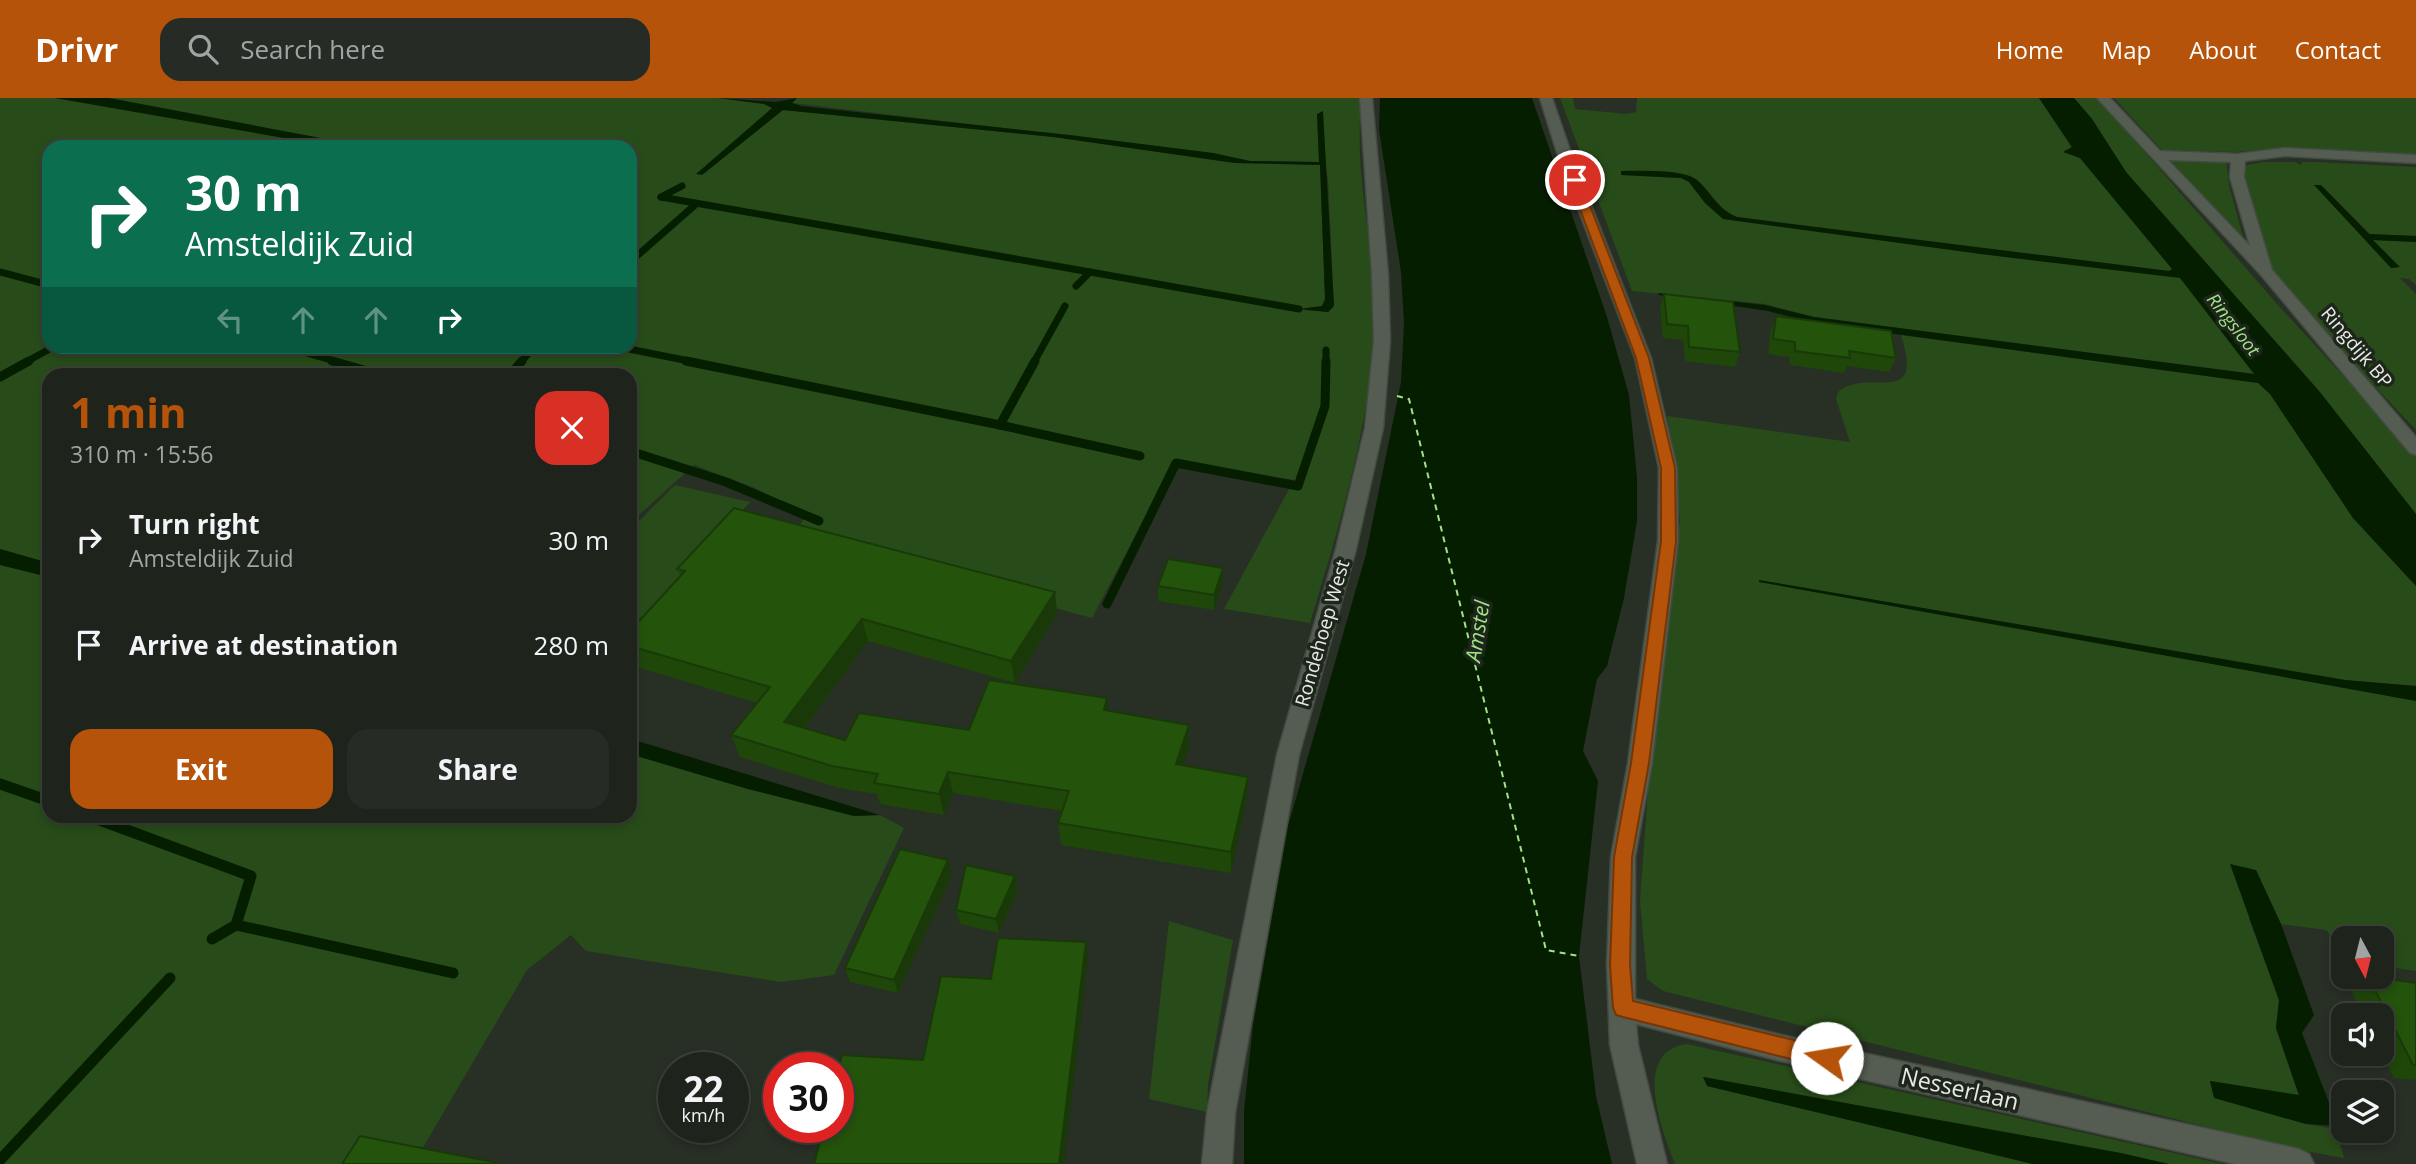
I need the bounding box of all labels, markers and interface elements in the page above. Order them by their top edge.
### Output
search box [160,18,650,81]
text: Drivr [35,27,118,72]
icon: search [184,30,222,68]
text: Search here [240,31,385,67]
text: Home [1996,33,2064,66]
text: Map [2102,33,2151,66]
text: About [2189,33,2257,66]
text: Contact [2295,33,2381,66]
pin [1545,150,1605,210]
text: 30 m [185,159,302,225]
icon: arrive [1556,161,1594,199]
icon: right [70,168,161,259]
text: Amsteldijk Zuid [185,222,414,265]
water label: Ringsloot [2202,288,2267,361]
icon: left [211,301,249,339]
icon: ahead [284,301,322,339]
icon: ahead [357,301,395,339]
icon: right [430,301,468,339]
street label: Ringdijk BP [2315,301,2399,393]
text: 1 min [70,383,187,440]
button: close [535,391,609,465]
text: 310 m · 15:56 [70,438,213,470]
text: Turn right [129,506,260,542]
icon: right [70,521,108,559]
text: 30 m [548,522,609,558]
text: Amsteldijk Zuid [129,542,294,574]
street label: Rondehoep West [1289,556,1355,709]
water label: Amstel [1458,598,1496,666]
icon: arrive [70,626,108,664]
text: Arrive at destination [129,627,398,663]
text: 280 m [534,627,609,663]
button: Exit [70,729,333,809]
button: Share [347,729,609,809]
north arrow [2331,926,2394,989]
map controls [2331,926,2394,1143]
button: sound [2331,1003,2394,1066]
position arrow [1790,1021,1864,1095]
speed limit sign: 30 [763,1052,854,1143]
street label: Nesserlaan [1898,1059,2022,1117]
text: 22 [683,1065,724,1112]
button: layers [2331,1080,2394,1143]
text: km/h [682,1103,725,1127]

